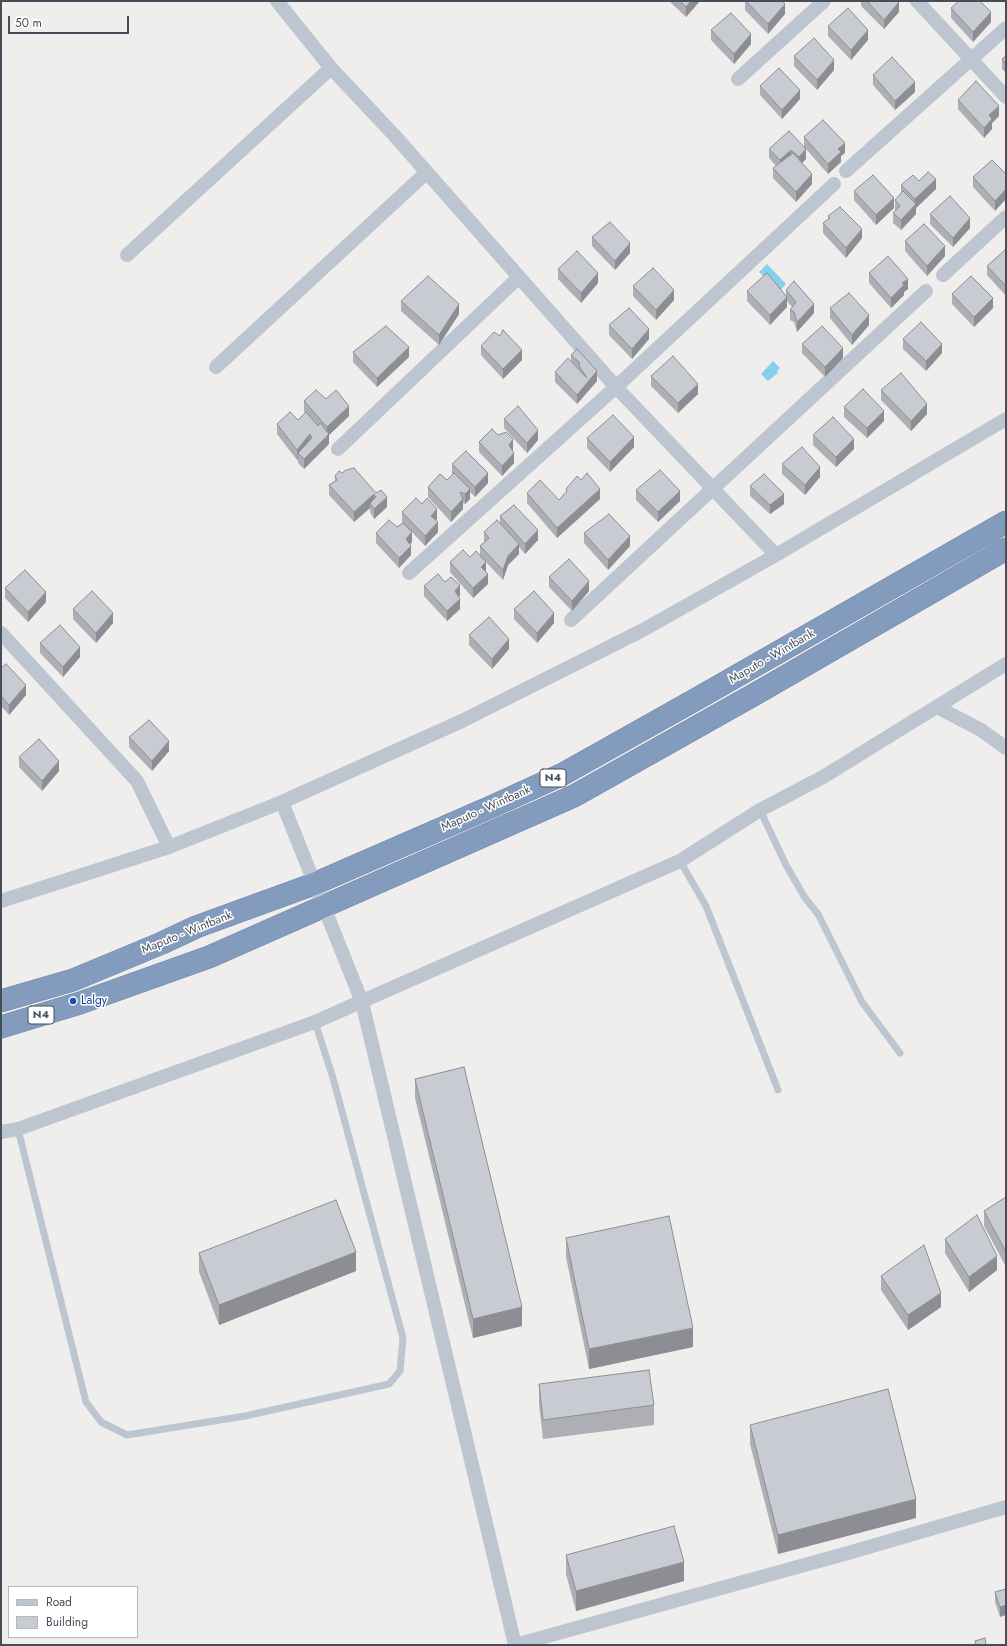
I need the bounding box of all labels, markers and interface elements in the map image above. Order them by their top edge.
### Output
scale bar [10,8,131,34]
text: 50 m [15,14,42,32]
street label: Maputo - Wintbank [727,627,817,687]
road number: N4 [540,769,566,787]
street label: Maputo - Wintbank [439,783,533,835]
street label: Maputo - Wintbank [140,908,234,958]
place label: Lalgy [81,994,107,1008]
marker: Lalgy [68,996,78,1006]
road number: N4 [28,1006,54,1024]
legend [8,1586,138,1638]
text: Road [46,1593,72,1611]
text: Building [46,1613,88,1631]

